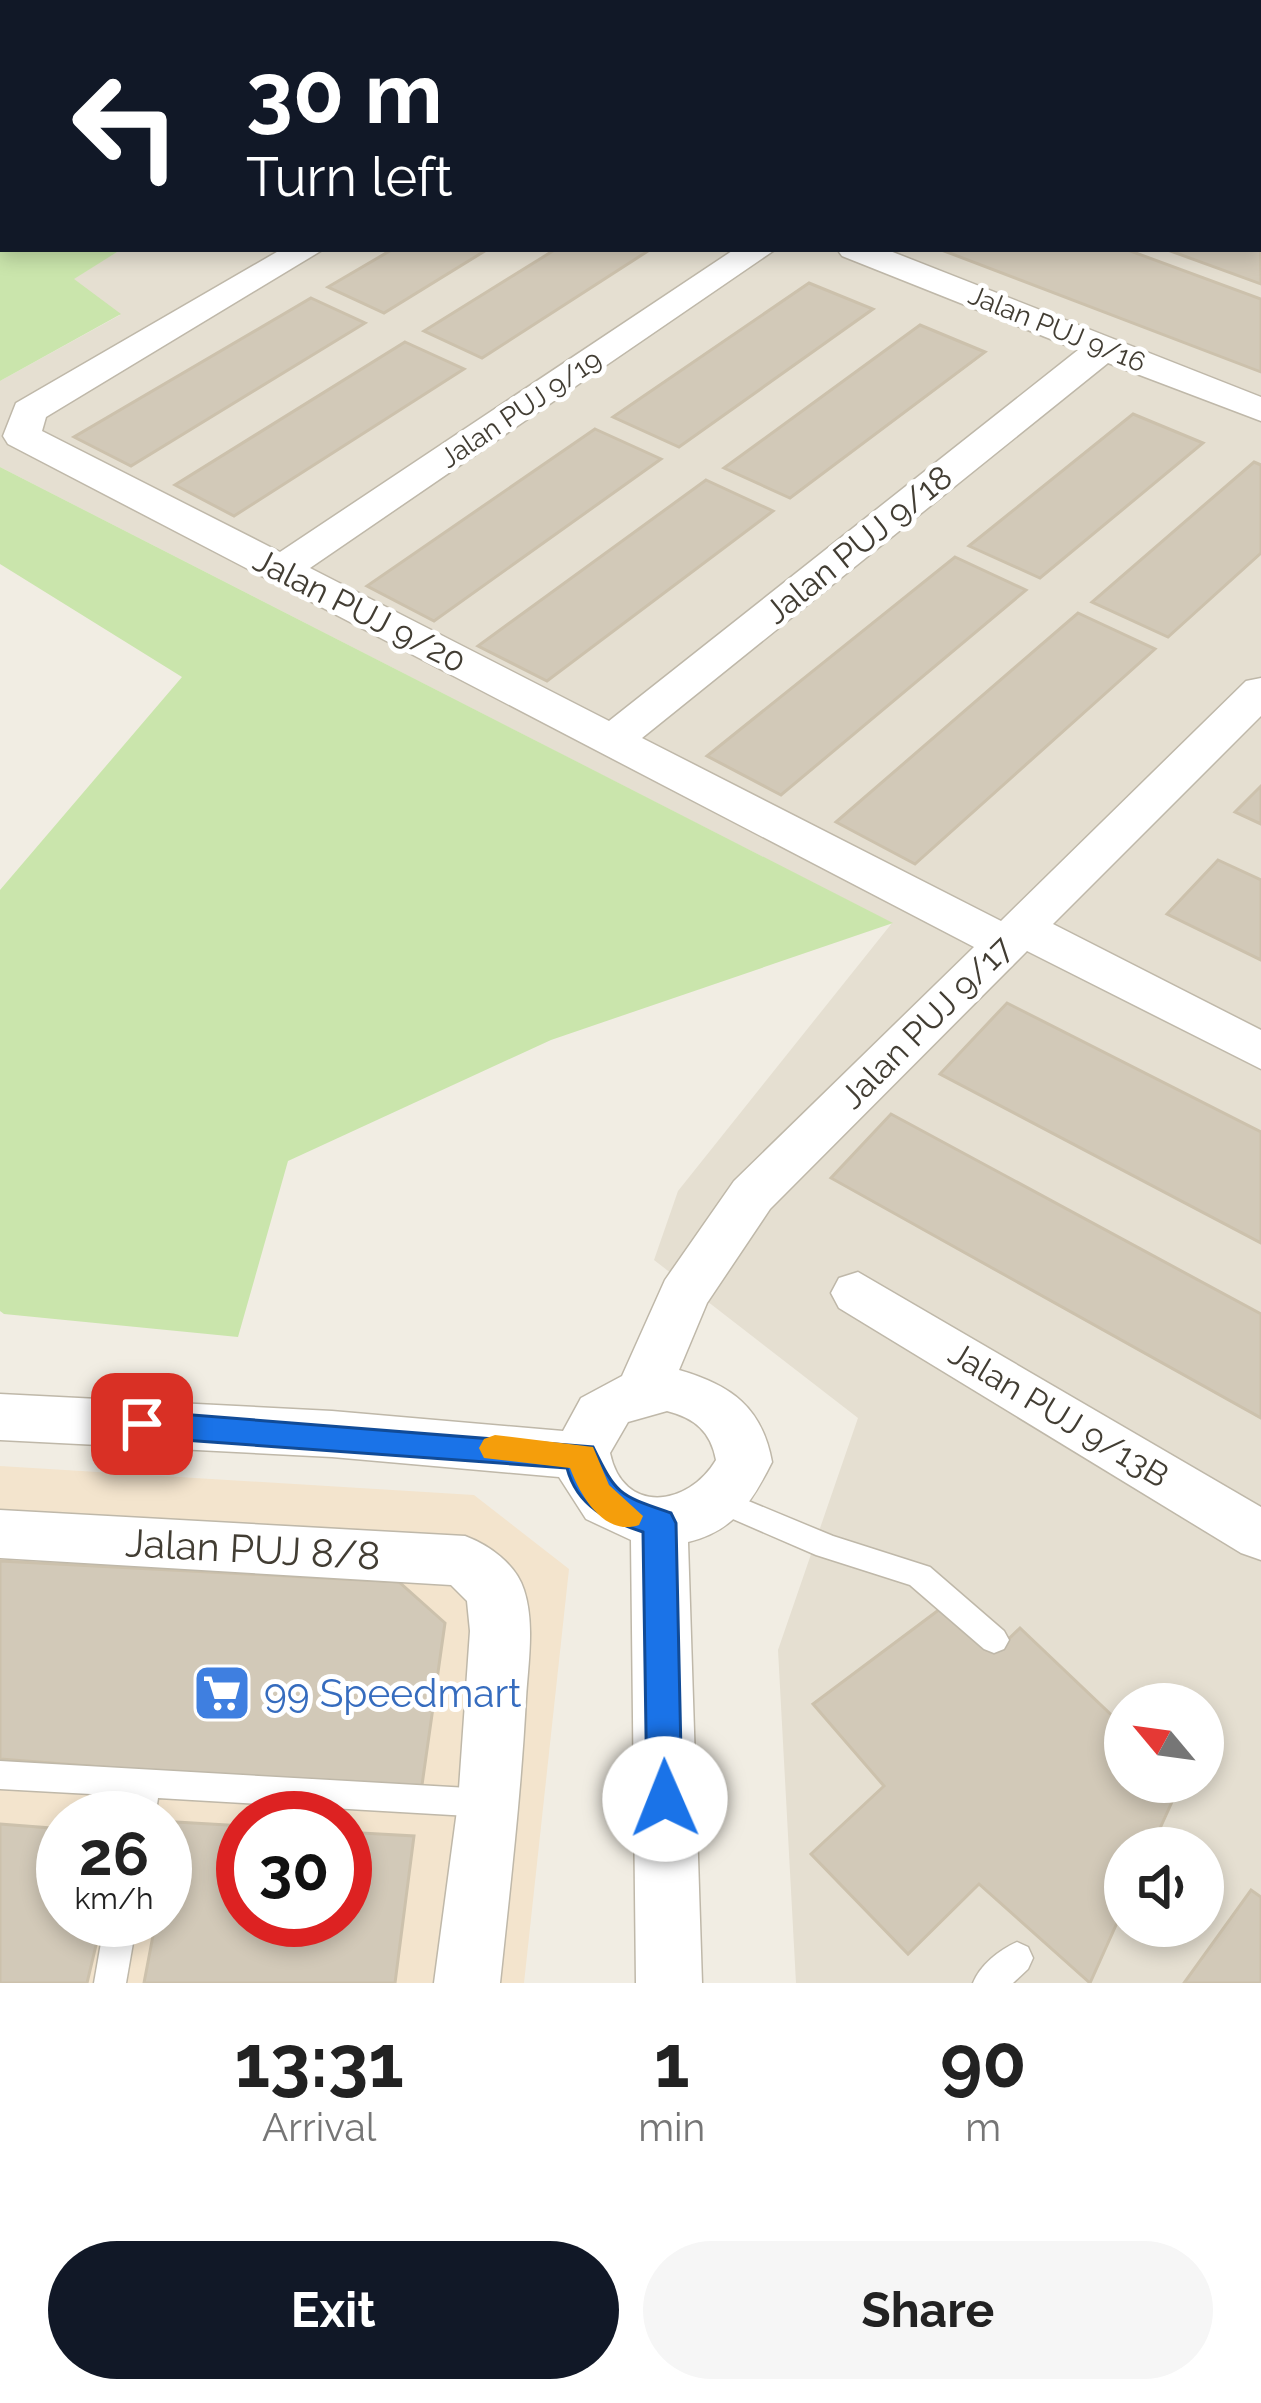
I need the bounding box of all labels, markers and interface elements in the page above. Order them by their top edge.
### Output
text: 30 m [246,44,443,143]
icon: left [48,48,204,204]
text: Turn left [246,145,453,209]
street label: Jalan PUJ 9/16 [964,279,1150,378]
street label: Jalan PUJ 9/19 [434,343,607,474]
street label: Jalan PUJ 9/18 [757,457,960,632]
street label: Jalan PUJ 9/20 [247,540,472,681]
street label: Jalan PUJ 9/17 [832,928,1021,1116]
street label: Jalan PUJ 9/13B [942,1333,1176,1495]
pin [91,1373,193,1475]
icon: arrive [109,1391,175,1457]
street label: Jalan PUJ 8/8 [124,1519,382,1579]
supermarket icon: 99 Speedmart [191,1662,253,1724]
place label: 99 Speedmart [264,1670,521,1716]
north arrow [1104,1683,1224,1803]
map controls [1104,1683,1224,1947]
position arrow [602,1736,728,1862]
speed limit sign: 30 [216,1791,372,1947]
text: 26 [79,1819,149,1889]
button: sound [1104,1827,1224,1947]
text: km/h [74,1881,154,1916]
text: 13:31 [235,2019,404,2104]
text: 1 [654,2019,690,2104]
text: 90 [940,2019,1027,2104]
text: Arrival [262,2104,376,2150]
text: min [638,2104,705,2150]
text: m [965,2104,1001,2150]
button: Exit [48,2241,619,2379]
button: Share [643,2241,1213,2379]

